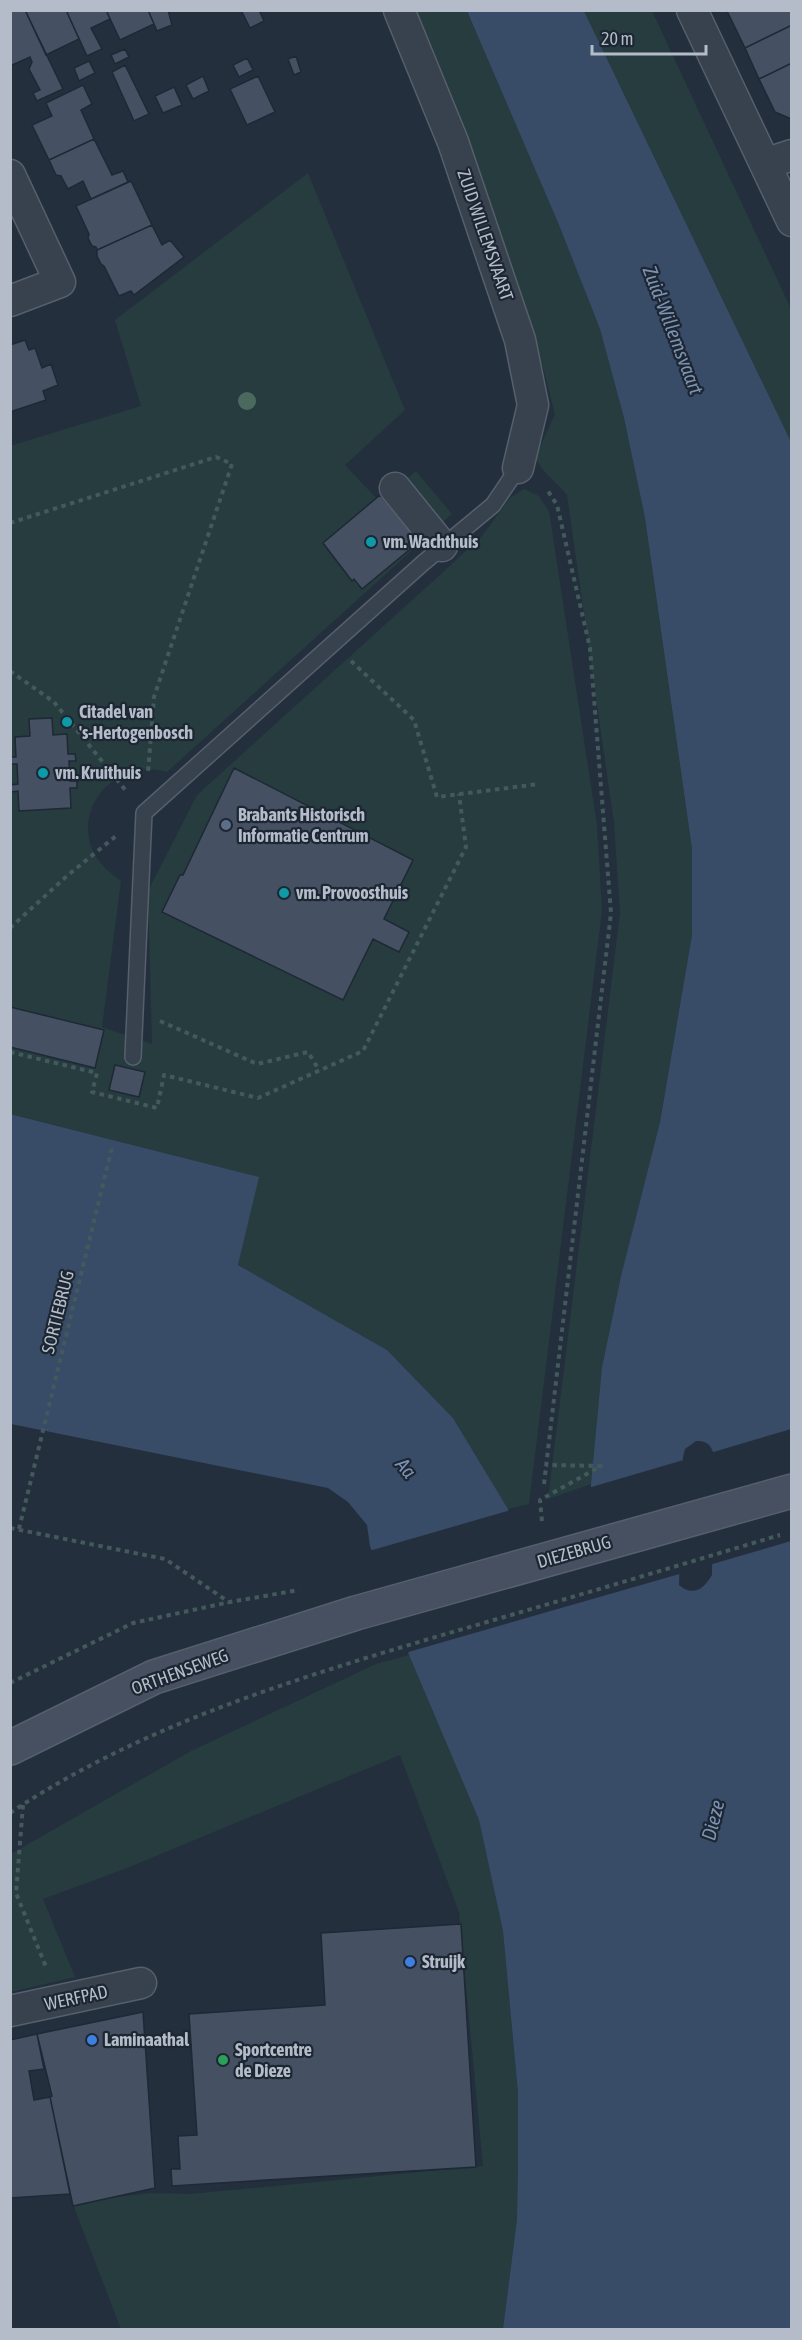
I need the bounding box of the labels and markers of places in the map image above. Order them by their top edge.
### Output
place label: vm. Wachthuis [383,531,479,552]
marker: vm. Wachthuis [364,535,378,549]
place label: Citadel van 's-Hertogenbosch [79,701,193,743]
marker: Citadel van 's-Hertogenbosch [60,715,74,729]
place label: vm. Kruithuis [55,762,142,783]
marker: vm. Kruithuis [36,766,50,780]
place label: Brabants Historisch Informatie Centrum [238,804,369,846]
marker: Brabants Historisch Informatie Centrum [219,818,233,832]
place label: vm. Provoosthuis [296,882,409,903]
marker: vm. Provoosthuis [277,886,291,900]
place label: Struijk [422,1951,466,1972]
marker: Struijk [403,1955,417,1969]
place label: Laminaathal [104,2029,189,2050]
marker: Laminaathal [85,2033,99,2047]
place label: Sportcentre de Dieze [235,2039,312,2081]
marker: Sportcentre de Dieze [216,2053,230,2067]

